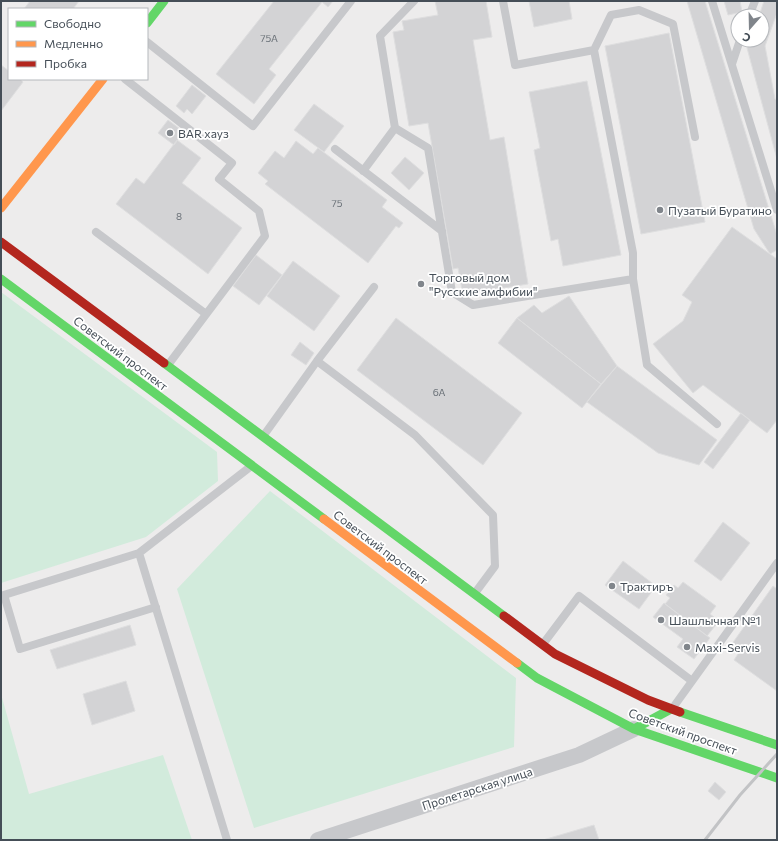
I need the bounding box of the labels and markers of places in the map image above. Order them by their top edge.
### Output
place label: BAR хауз [178,126,229,140]
marker: BAR хауз [165,128,175,138]
place label: Пузатый Буратино [668,203,772,217]
marker: Пузатый Буратино [655,205,665,215]
place label: Торговый дом "Русские амфибии" [429,270,537,298]
marker: Торговый дом "Русские амфибии" [416,279,426,289]
place label: Трактиръ [620,579,674,593]
marker: Трактиръ [607,581,617,591]
place label: Шашлычная №1 [669,613,761,627]
marker: Шашлычная №1 [656,615,666,625]
place label: Maxi-Servis [695,640,760,654]
marker: Maxi-Servis [682,642,692,652]

